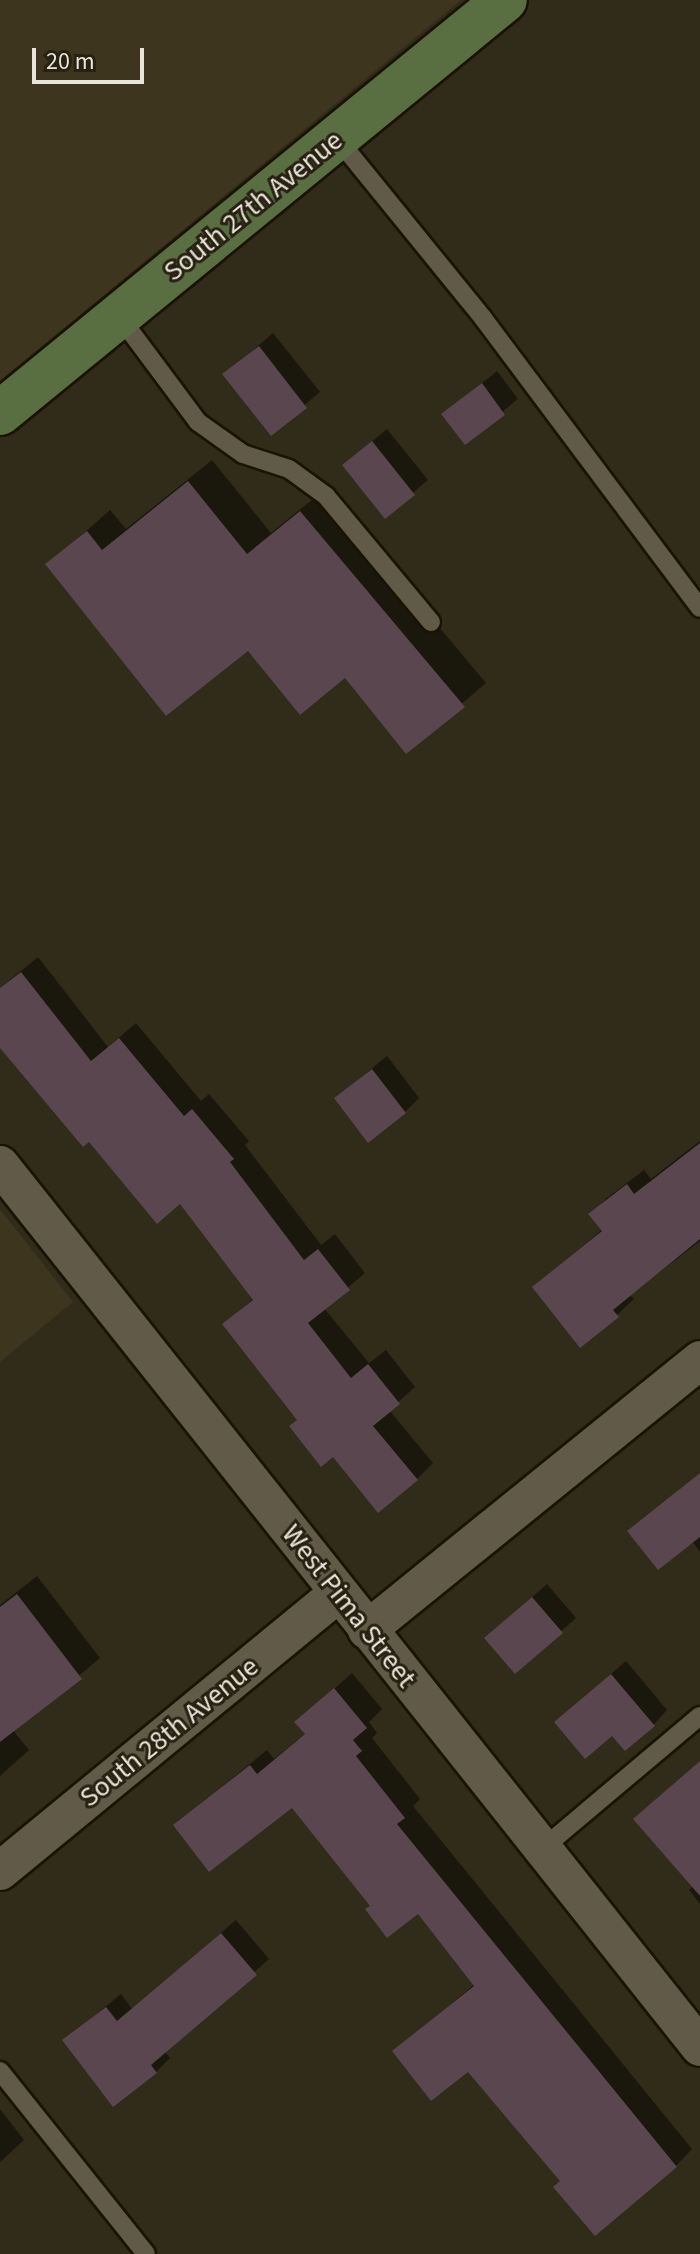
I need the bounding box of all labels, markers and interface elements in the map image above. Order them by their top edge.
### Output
scale bar [36,32,148,82]
text: 20 m [46,44,95,79]
street label: South 27th Avenue [157,124,349,288]
street label: West Pima Street [275,1518,423,1694]
street label: South 28th Avenue [73,1650,265,1814]

